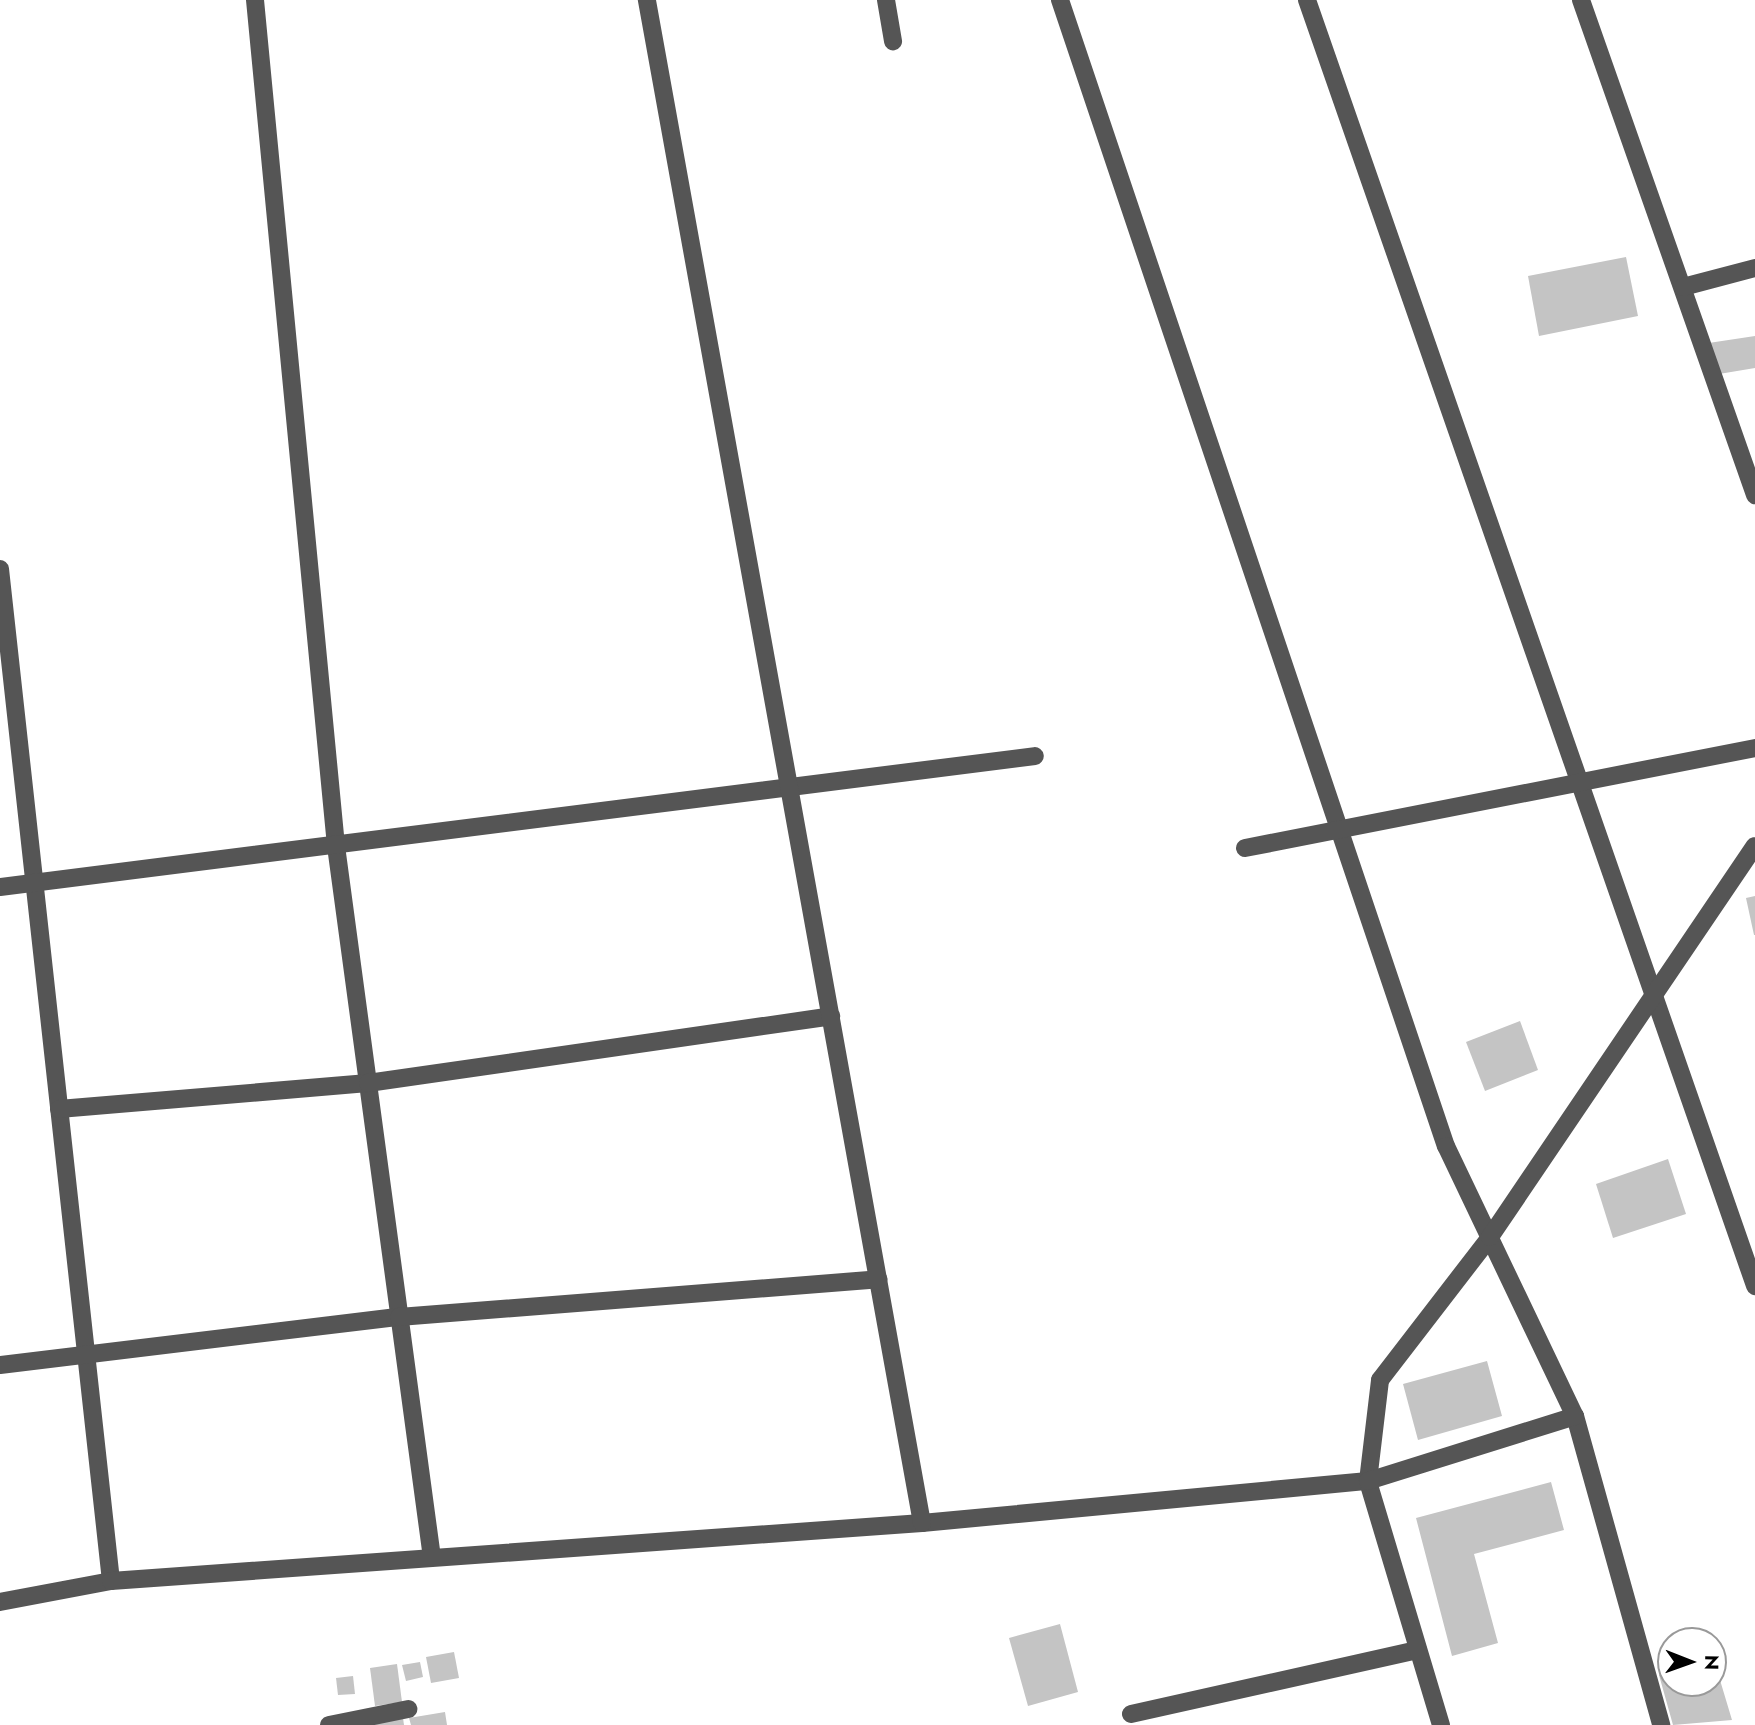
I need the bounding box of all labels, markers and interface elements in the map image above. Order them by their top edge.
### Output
north arrow [1657,1627,1727,1697]
text: N [1698,1655,1725,1670]

